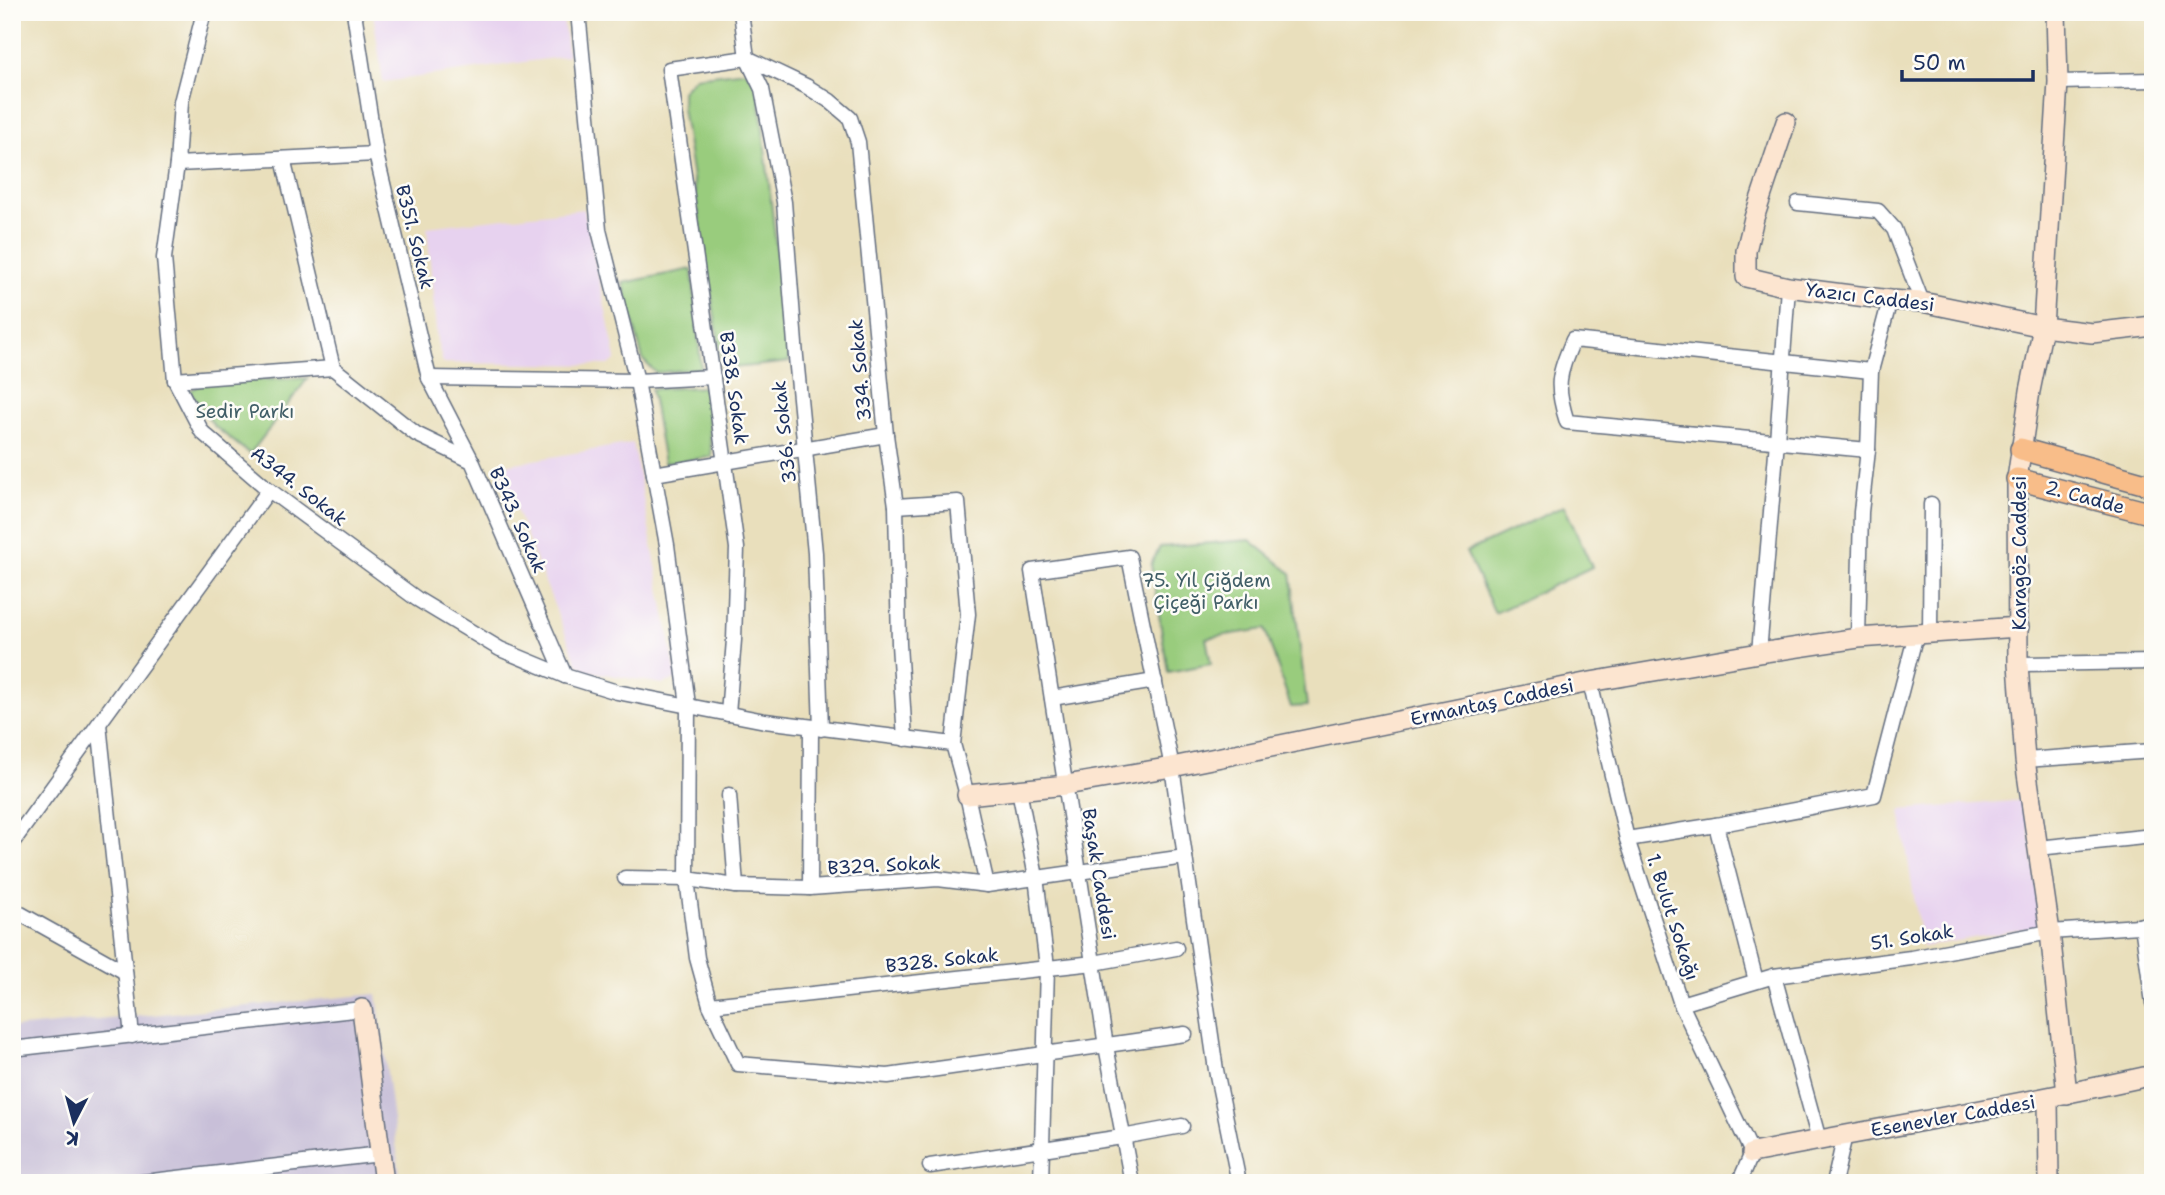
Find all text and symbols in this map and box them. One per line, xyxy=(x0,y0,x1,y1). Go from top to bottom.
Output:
scale bar xyxy=(1902,38,2034,82)
text: 50 m xyxy=(1913,49,1966,77)
street label: B351. Sokak xyxy=(390,182,440,292)
street label: Yazıcı Caddesi xyxy=(1804,277,1936,317)
street label: 334. Sokak xyxy=(843,318,877,422)
street label: B338. Sokak xyxy=(714,330,754,446)
street label: 336. Sokak xyxy=(766,379,802,485)
park label: Sedir Parkı xyxy=(195,399,295,424)
street label: A344. Sokak xyxy=(246,440,353,532)
street label: B343. Sokak xyxy=(483,463,553,577)
street label: 2. Cadde xyxy=(2042,474,2128,520)
street label: Karagöz Caddesi xyxy=(2007,476,2032,630)
park label: 75. Yıl Çiğdem Çiçeği Parkı xyxy=(1141,568,1271,615)
street label: Ermantaş Caddesi xyxy=(1408,672,1576,732)
street label: Başak Caddesi xyxy=(1076,806,1122,942)
street label: B329. Sokak xyxy=(827,850,941,880)
street label: 1. Bulut Sokağı xyxy=(1641,850,1705,984)
street label: 51. Sokak xyxy=(1869,918,1955,956)
street label: B328. Sokak xyxy=(884,942,1000,978)
north arrow xyxy=(38,1086,108,1156)
street label: Esenevler Caddesi xyxy=(1869,1089,2037,1143)
text: K xyxy=(64,1125,80,1152)

